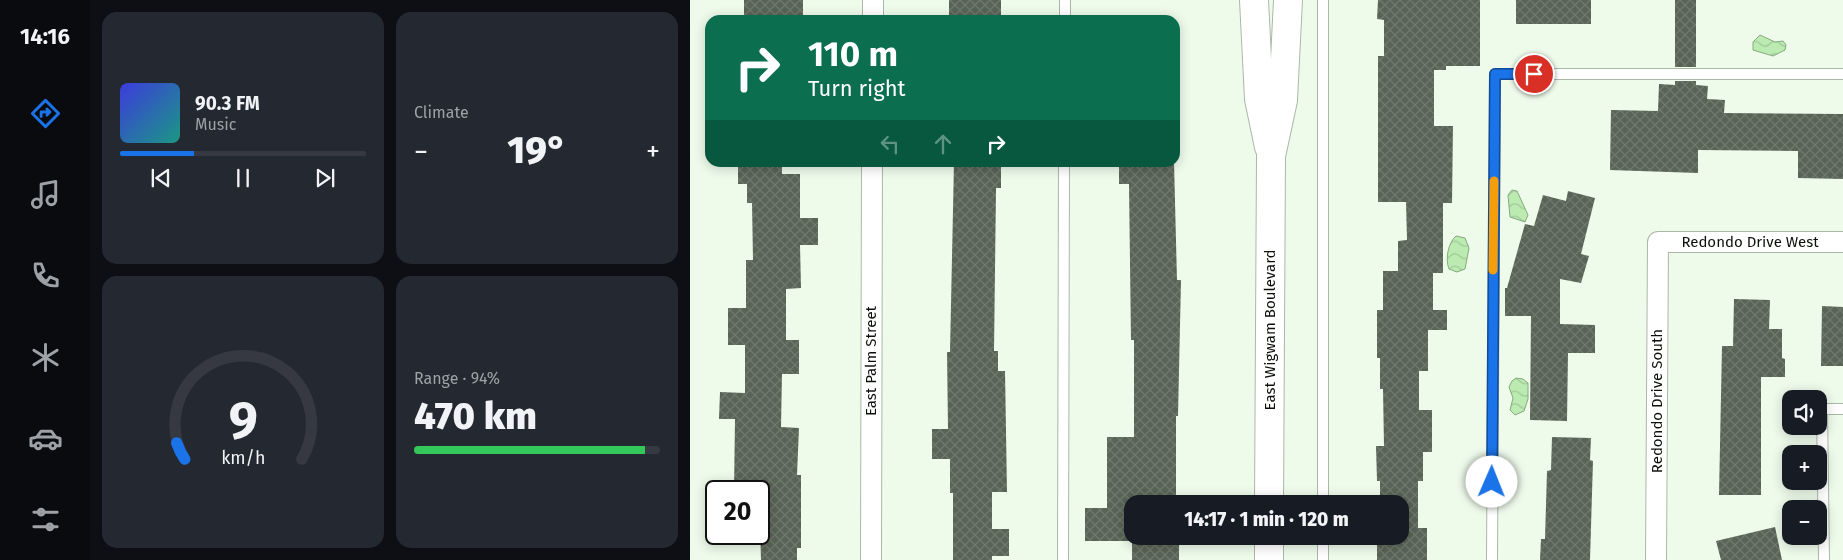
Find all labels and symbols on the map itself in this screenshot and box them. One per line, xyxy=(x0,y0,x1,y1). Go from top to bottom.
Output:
pin xyxy=(1513,53,1555,95)
street label: Redondo Drive West xyxy=(1681,233,1819,251)
street label: East Wigwam Boulevard xyxy=(1261,250,1279,410)
street label: East Palm Street xyxy=(862,305,880,416)
street label: Redondo Drive South xyxy=(1648,329,1666,473)
position arrow xyxy=(1465,455,1517,507)
speed limit sign: 20 xyxy=(705,480,770,545)

